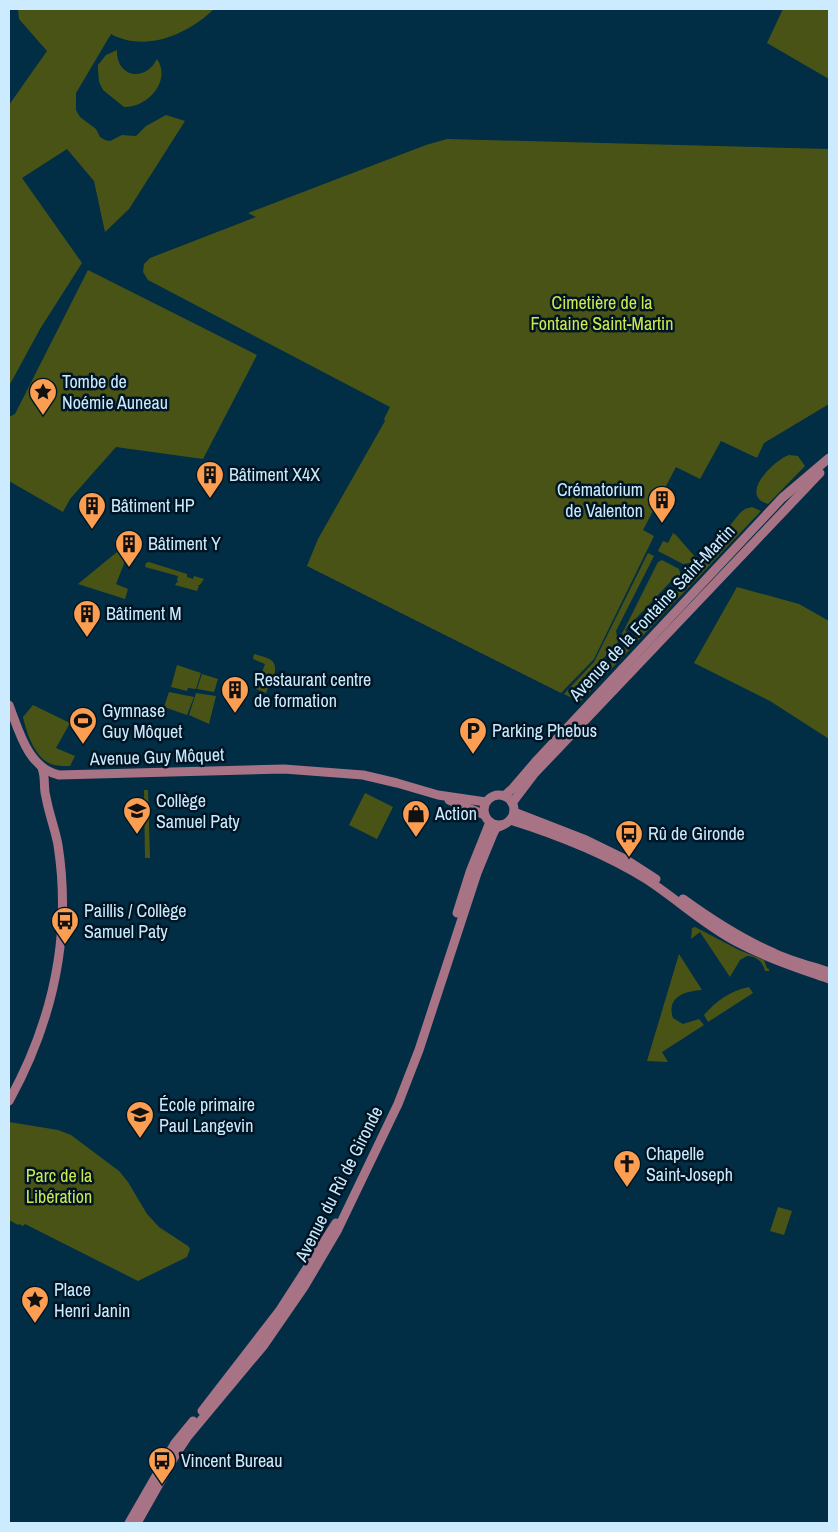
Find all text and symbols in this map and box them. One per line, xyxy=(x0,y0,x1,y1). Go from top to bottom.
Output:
park label: Cimetière de la Fontaine Saint-Martin xyxy=(531,290,673,336)
place label: Tombe de Noémie Auneau xyxy=(62,369,168,415)
place icon: Tombe de Noémie Auneau xyxy=(28,377,58,416)
building icon: Bâtiment X4X xyxy=(195,460,225,499)
place label: Bâtiment X4X xyxy=(229,462,320,487)
place label: Crématorium de Valenton xyxy=(557,477,643,523)
building icon: Crématorium de Valenton xyxy=(647,485,677,524)
building icon: Bâtiment HP xyxy=(77,491,107,530)
place label: Bâtiment HP xyxy=(111,493,195,518)
street label: Avenue de la Fontaine Saint-Martin xyxy=(562,519,740,707)
building icon: Bâtiment Y xyxy=(114,529,144,568)
place label: Bâtiment Y xyxy=(148,531,221,556)
building icon: Bâtiment M xyxy=(72,599,102,638)
place label: Bâtiment M xyxy=(106,601,181,626)
place label: Restaurant centre de formation xyxy=(254,667,371,713)
building icon: Restaurant centre de formation xyxy=(220,675,250,714)
place label: Gymnase Guy Môquet xyxy=(102,698,182,744)
sports icon: Gymnase Guy Môquet xyxy=(68,706,98,745)
parking icon: Parking Phebus xyxy=(458,716,488,755)
place label: Parking Phebus xyxy=(492,718,597,743)
street label: Avenue Guy Môquet xyxy=(88,742,225,771)
place label: Collège Samuel Paty xyxy=(156,788,240,834)
school or university icon: Collège Samuel Paty xyxy=(122,796,152,835)
shop icon: Action xyxy=(401,799,431,838)
place label: Action xyxy=(434,801,477,826)
bus stop icon: Rû de Gironde xyxy=(614,819,644,858)
place label: Rû de Gironde xyxy=(648,821,745,846)
place label: Paillis / Collège Samuel Paty xyxy=(84,898,187,944)
bus stop icon: Paillis / Collège Samuel Paty xyxy=(50,906,80,945)
place label: École primaire Paul Langevin xyxy=(159,1092,255,1138)
school or university icon: École primaire Paul Langevin xyxy=(125,1100,155,1139)
street label: Avenue du Rû de Gironde xyxy=(288,1102,389,1267)
place label: Chapelle Saint-Joseph xyxy=(646,1141,733,1187)
church icon: Chapelle Saint-Joseph xyxy=(612,1149,642,1188)
park label: Parc de la Libération xyxy=(26,1163,92,1209)
place label: Place Henri Janin xyxy=(54,1277,130,1323)
place icon: Place Henri Janin xyxy=(20,1285,50,1324)
bus stop icon: Vincent Bureau xyxy=(147,1446,177,1485)
place label: Vincent Bureau xyxy=(181,1448,283,1473)

